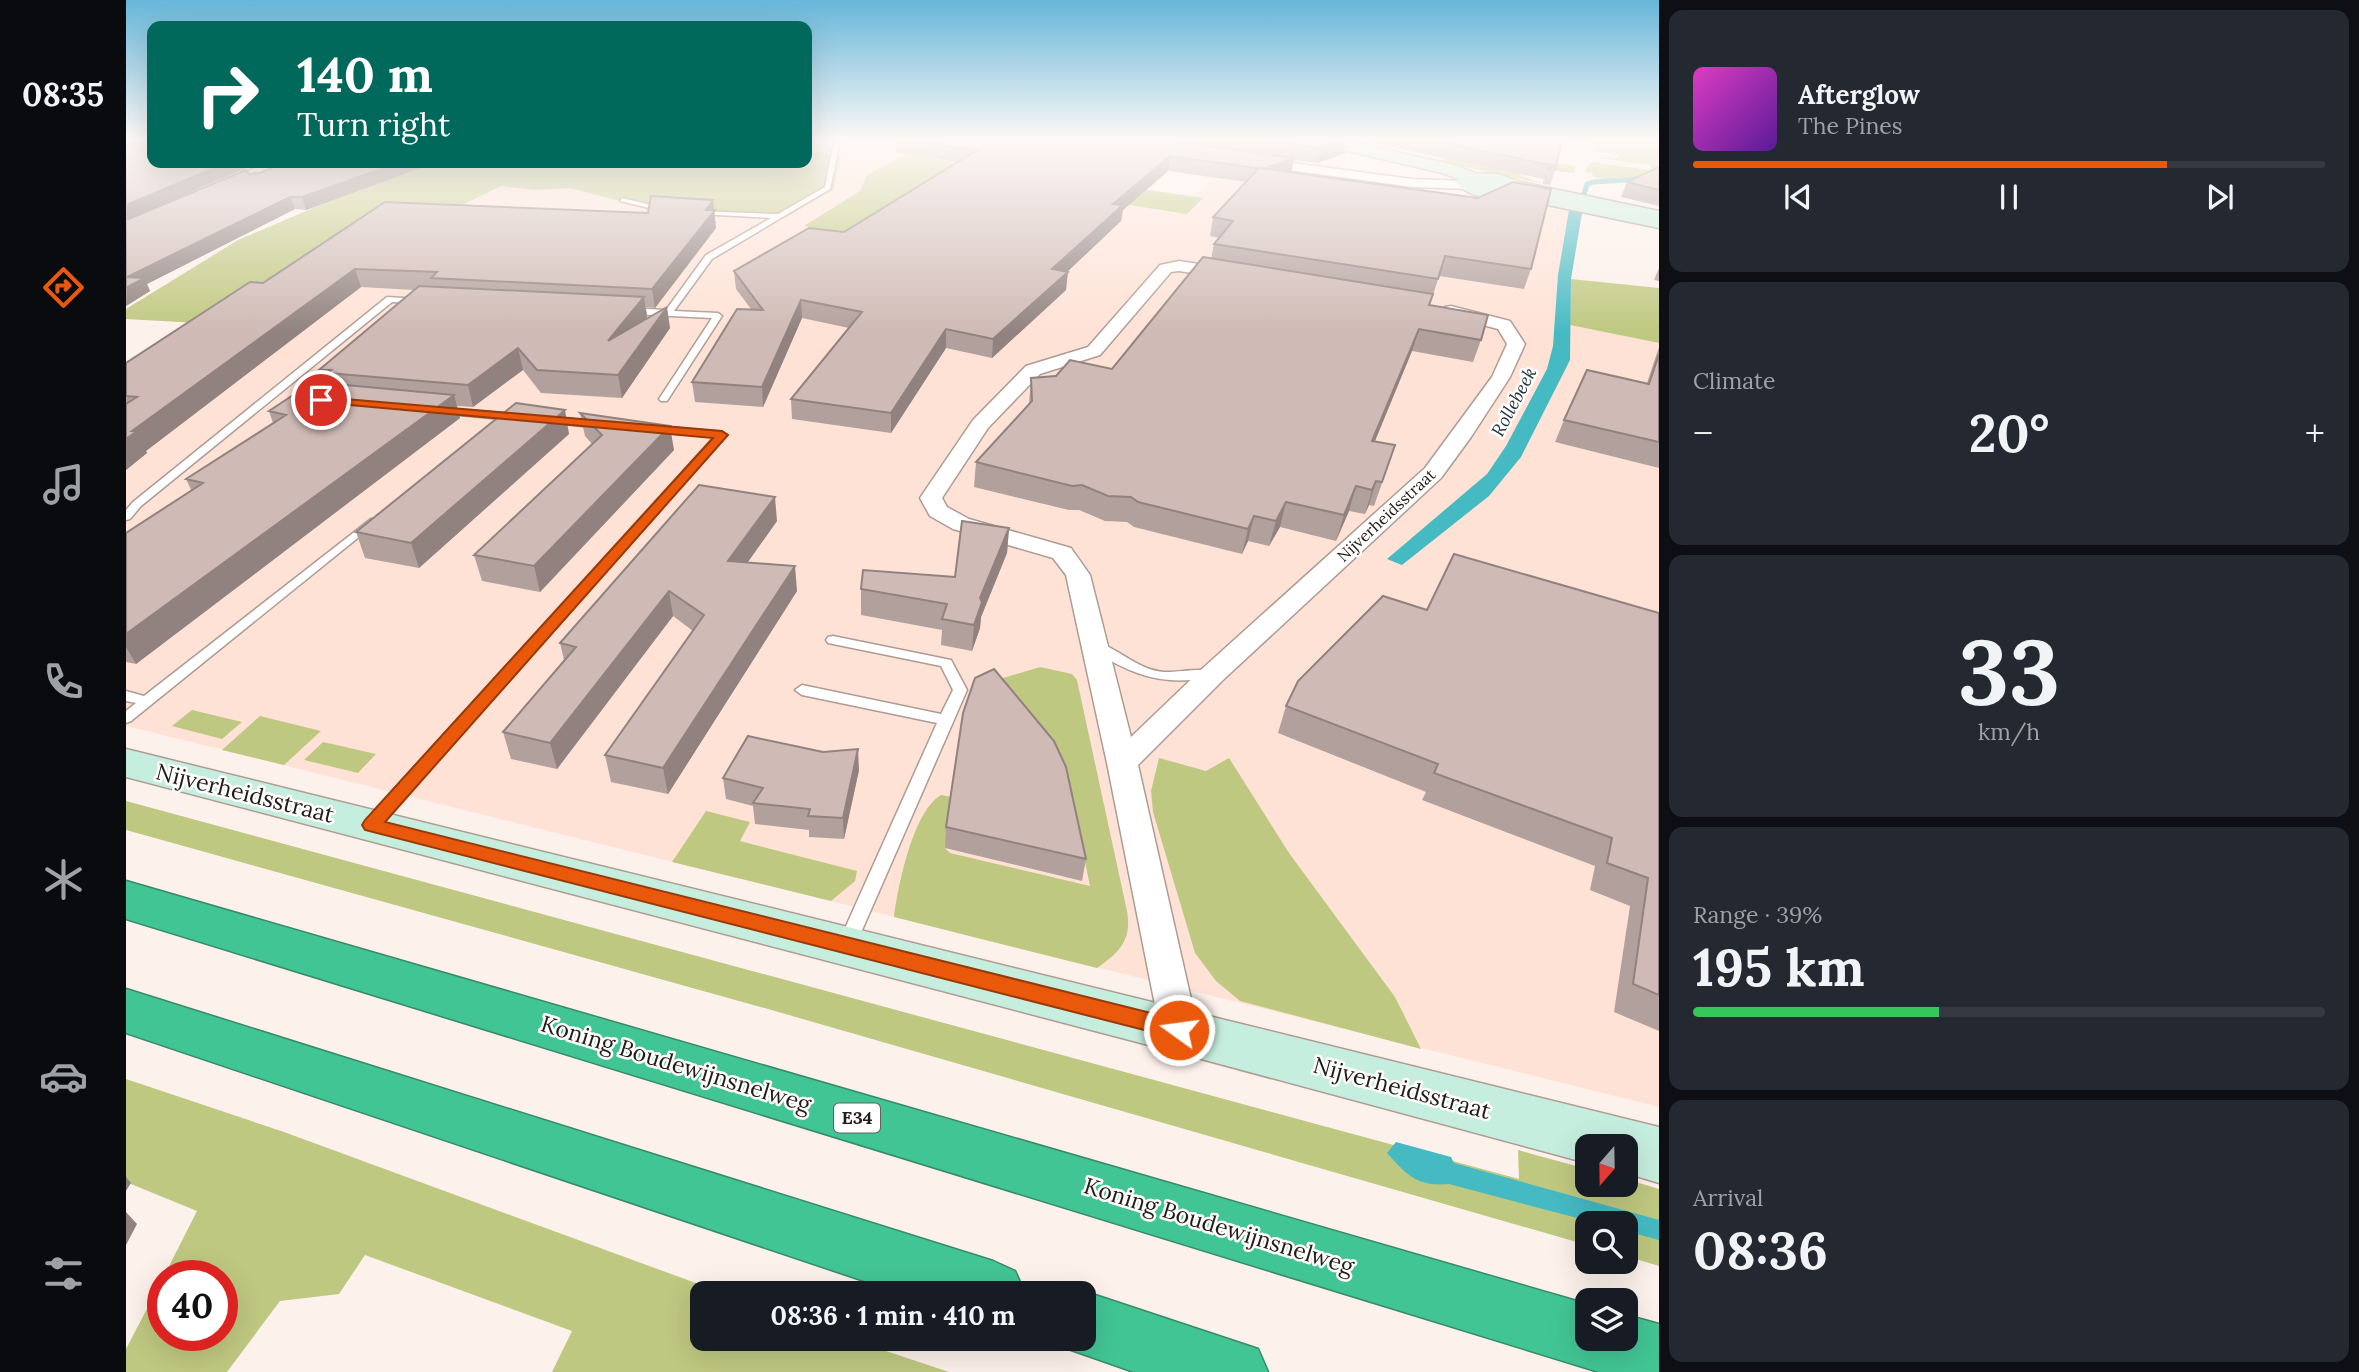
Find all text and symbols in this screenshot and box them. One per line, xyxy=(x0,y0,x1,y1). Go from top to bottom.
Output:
text: 140 m xyxy=(297,43,433,105)
icon: right xyxy=(182,49,273,140)
text: 08:35 xyxy=(22,74,104,115)
text: Afterglow xyxy=(1798,78,1920,111)
text: Turn right xyxy=(297,104,450,145)
text: The Pines xyxy=(1798,111,1903,140)
icon: previous xyxy=(1779,178,1817,216)
icon: pause xyxy=(1990,178,2028,216)
icon: next xyxy=(2201,178,2239,216)
icon: directions xyxy=(39,263,88,312)
water label: Rollebeek xyxy=(1486,363,1541,440)
text: Climate xyxy=(1693,366,1775,395)
pin xyxy=(291,370,351,430)
icon: arrive xyxy=(302,381,340,419)
text: 20° xyxy=(1969,400,2049,466)
text: − xyxy=(1693,409,1713,457)
text: + xyxy=(2305,409,2325,457)
icon: music xyxy=(39,460,88,509)
street label: Nijverheidsstraat xyxy=(1333,464,1440,566)
text: 33 xyxy=(1958,613,2060,730)
icon: phone xyxy=(39,657,88,706)
text: km/h xyxy=(1978,717,2040,746)
street label: Nijverheidsstraat xyxy=(153,756,337,829)
icon: climate xyxy=(39,855,88,904)
text: Range · 39% xyxy=(1693,900,1822,929)
text: 195 km xyxy=(1693,934,1865,1000)
position arrow xyxy=(1142,993,1216,1067)
street label: Koning Boudewijnsnelweg xyxy=(538,1009,816,1119)
street label: Nijverheidsstraat xyxy=(1310,1050,1494,1125)
icon: car xyxy=(39,1052,88,1101)
road number: E34 xyxy=(834,1104,880,1133)
north arrow xyxy=(1575,1134,1638,1197)
map controls xyxy=(1575,1134,1638,1351)
street label: Koning Boudewijnsnelweg xyxy=(1081,1171,1359,1281)
text: Arrival xyxy=(1693,1183,1763,1212)
button: search xyxy=(1575,1211,1638,1274)
text: 08:36 xyxy=(1693,1217,1828,1283)
icon: filters xyxy=(39,1249,88,1298)
speed limit sign: 40 xyxy=(147,1260,238,1351)
button: layers xyxy=(1575,1288,1638,1351)
text: 08:36 · 1 min · 410 m xyxy=(771,1299,1016,1332)

